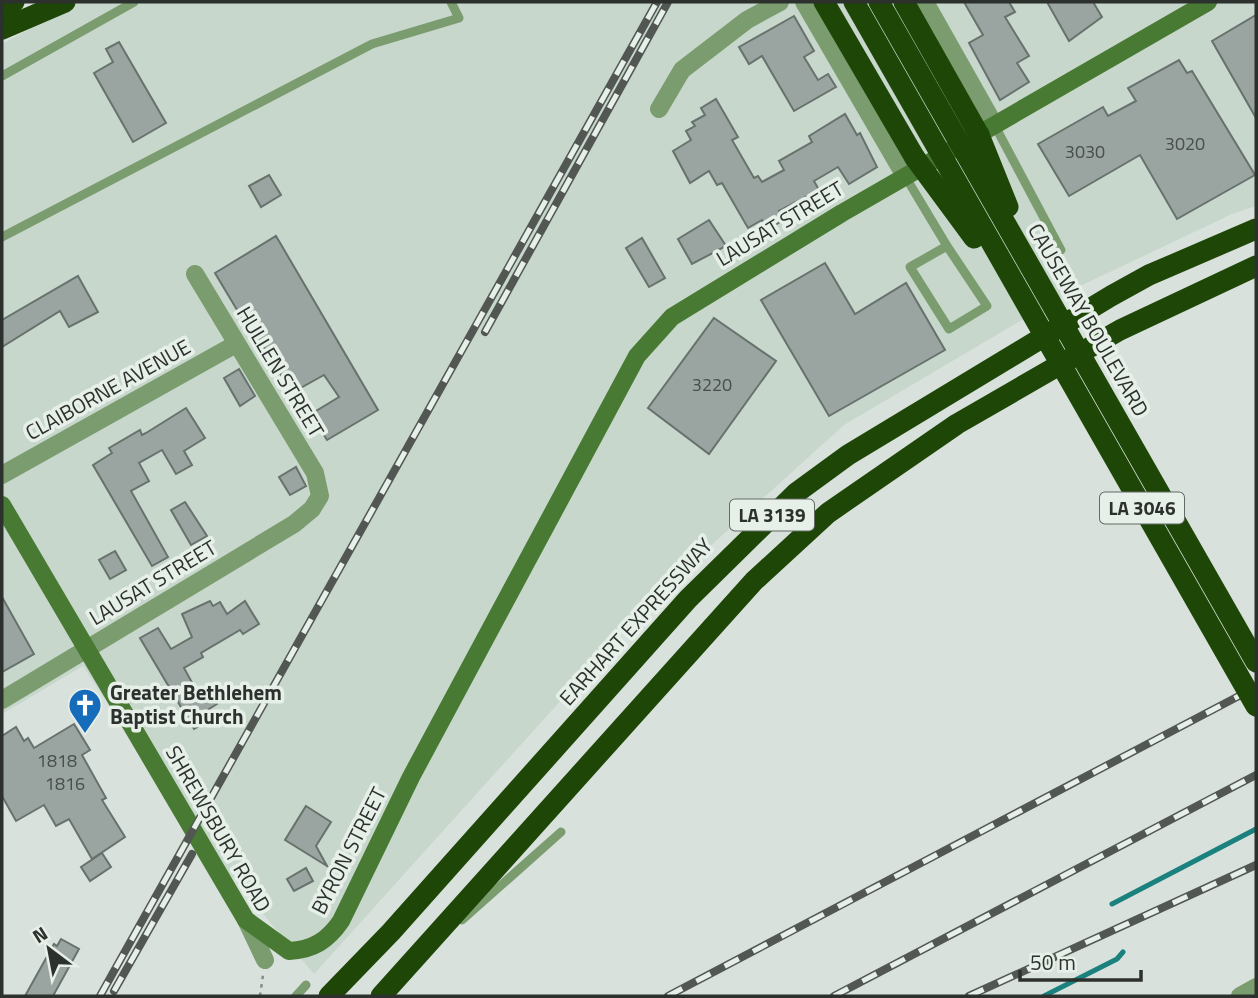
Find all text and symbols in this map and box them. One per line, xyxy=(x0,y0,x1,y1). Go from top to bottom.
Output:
house number: 3020 xyxy=(1165,130,1205,157)
house number: 3030 xyxy=(1065,138,1105,165)
street label: LAUSAT STREET xyxy=(710,172,849,274)
street label: CAUSEWAY BOULEVARD xyxy=(1020,217,1157,422)
street label: HULLEN STREET xyxy=(229,300,333,443)
street label: CLAIBORNE AVENUE xyxy=(19,330,196,448)
house number: 3220 xyxy=(692,371,732,398)
road number: LA 3046 xyxy=(1100,492,1184,524)
road number: LA 3139 xyxy=(730,500,814,530)
street label: EARHART EXPRESSWAY xyxy=(551,530,720,712)
street label: LAUSAT STREET xyxy=(83,531,222,633)
place label: Greater Bethlehem Baptist Church xyxy=(110,676,282,732)
church icon: Greater Bethlehem Baptist Church xyxy=(66,686,104,735)
street label: SHREWSBURY ROAD xyxy=(158,739,280,918)
house number: 1818 xyxy=(37,747,77,774)
house number: 1816 xyxy=(45,770,85,797)
street label: BYRON STREET xyxy=(302,781,394,920)
north arrow xyxy=(14,914,84,984)
text: N xyxy=(26,918,53,950)
scale bar xyxy=(1020,939,1141,983)
text: 50 m xyxy=(1030,946,1076,978)

